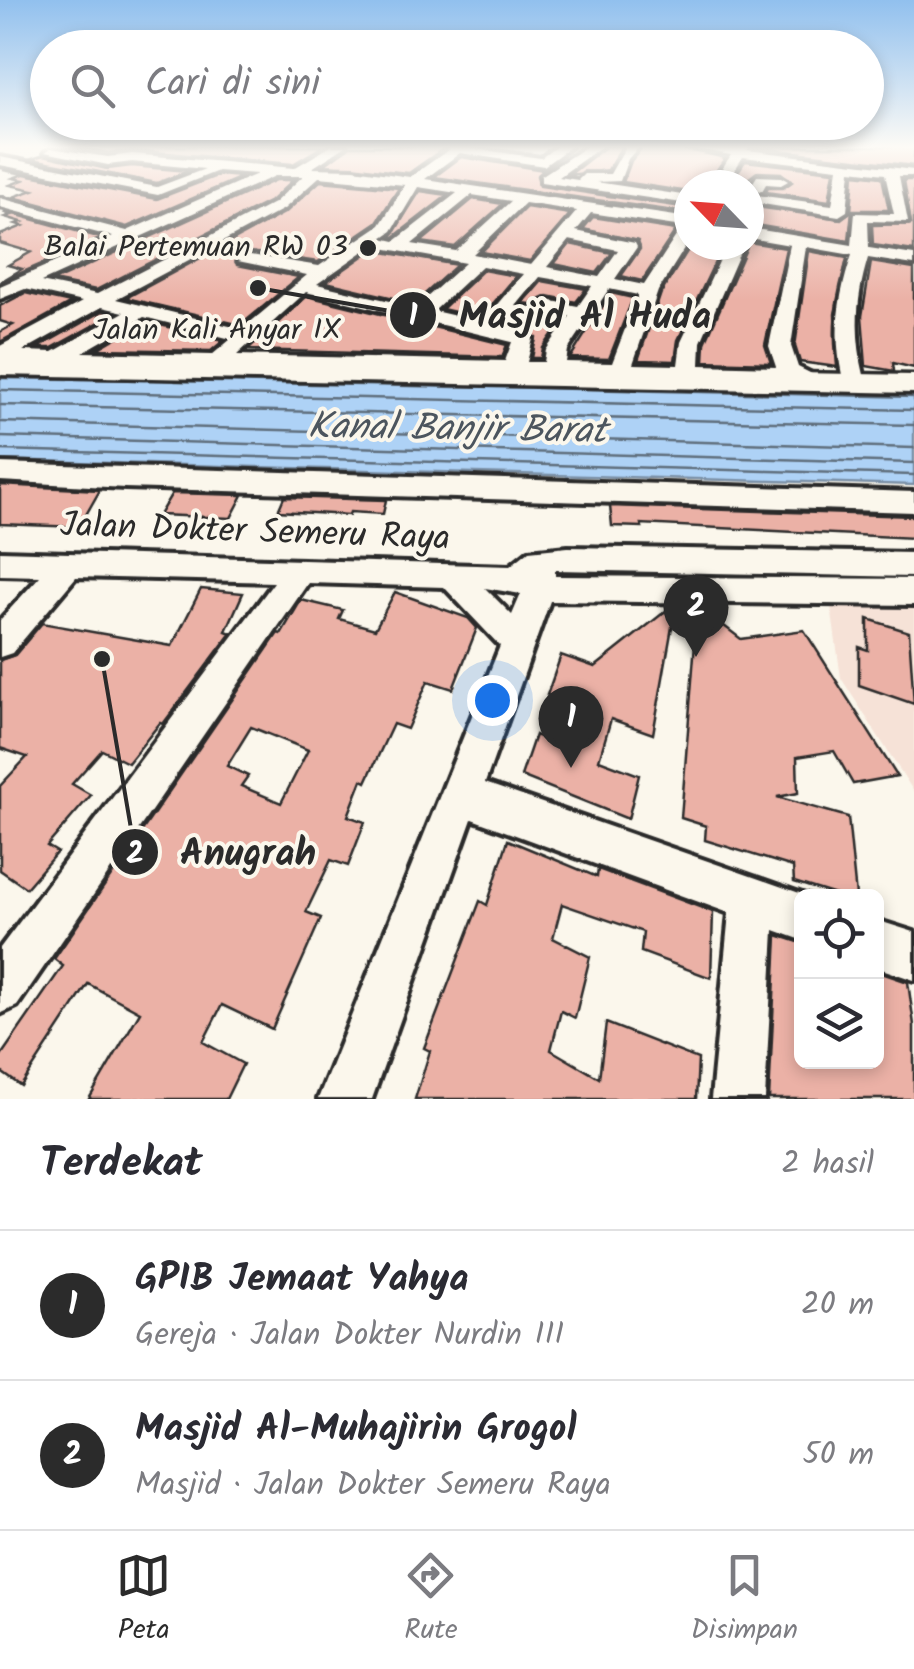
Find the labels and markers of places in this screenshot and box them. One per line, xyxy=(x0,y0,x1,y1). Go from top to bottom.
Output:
place label: Balai Pertemuan RW 03 xyxy=(44,224,348,272)
marker: Balai Pertemuan RW 03 xyxy=(357,237,379,259)
callout: Masjid Al Huda xyxy=(388,281,731,349)
pin: 2 xyxy=(664,574,728,657)
pin: 1 xyxy=(538,686,604,768)
callout: Anugrah xyxy=(110,818,337,886)

